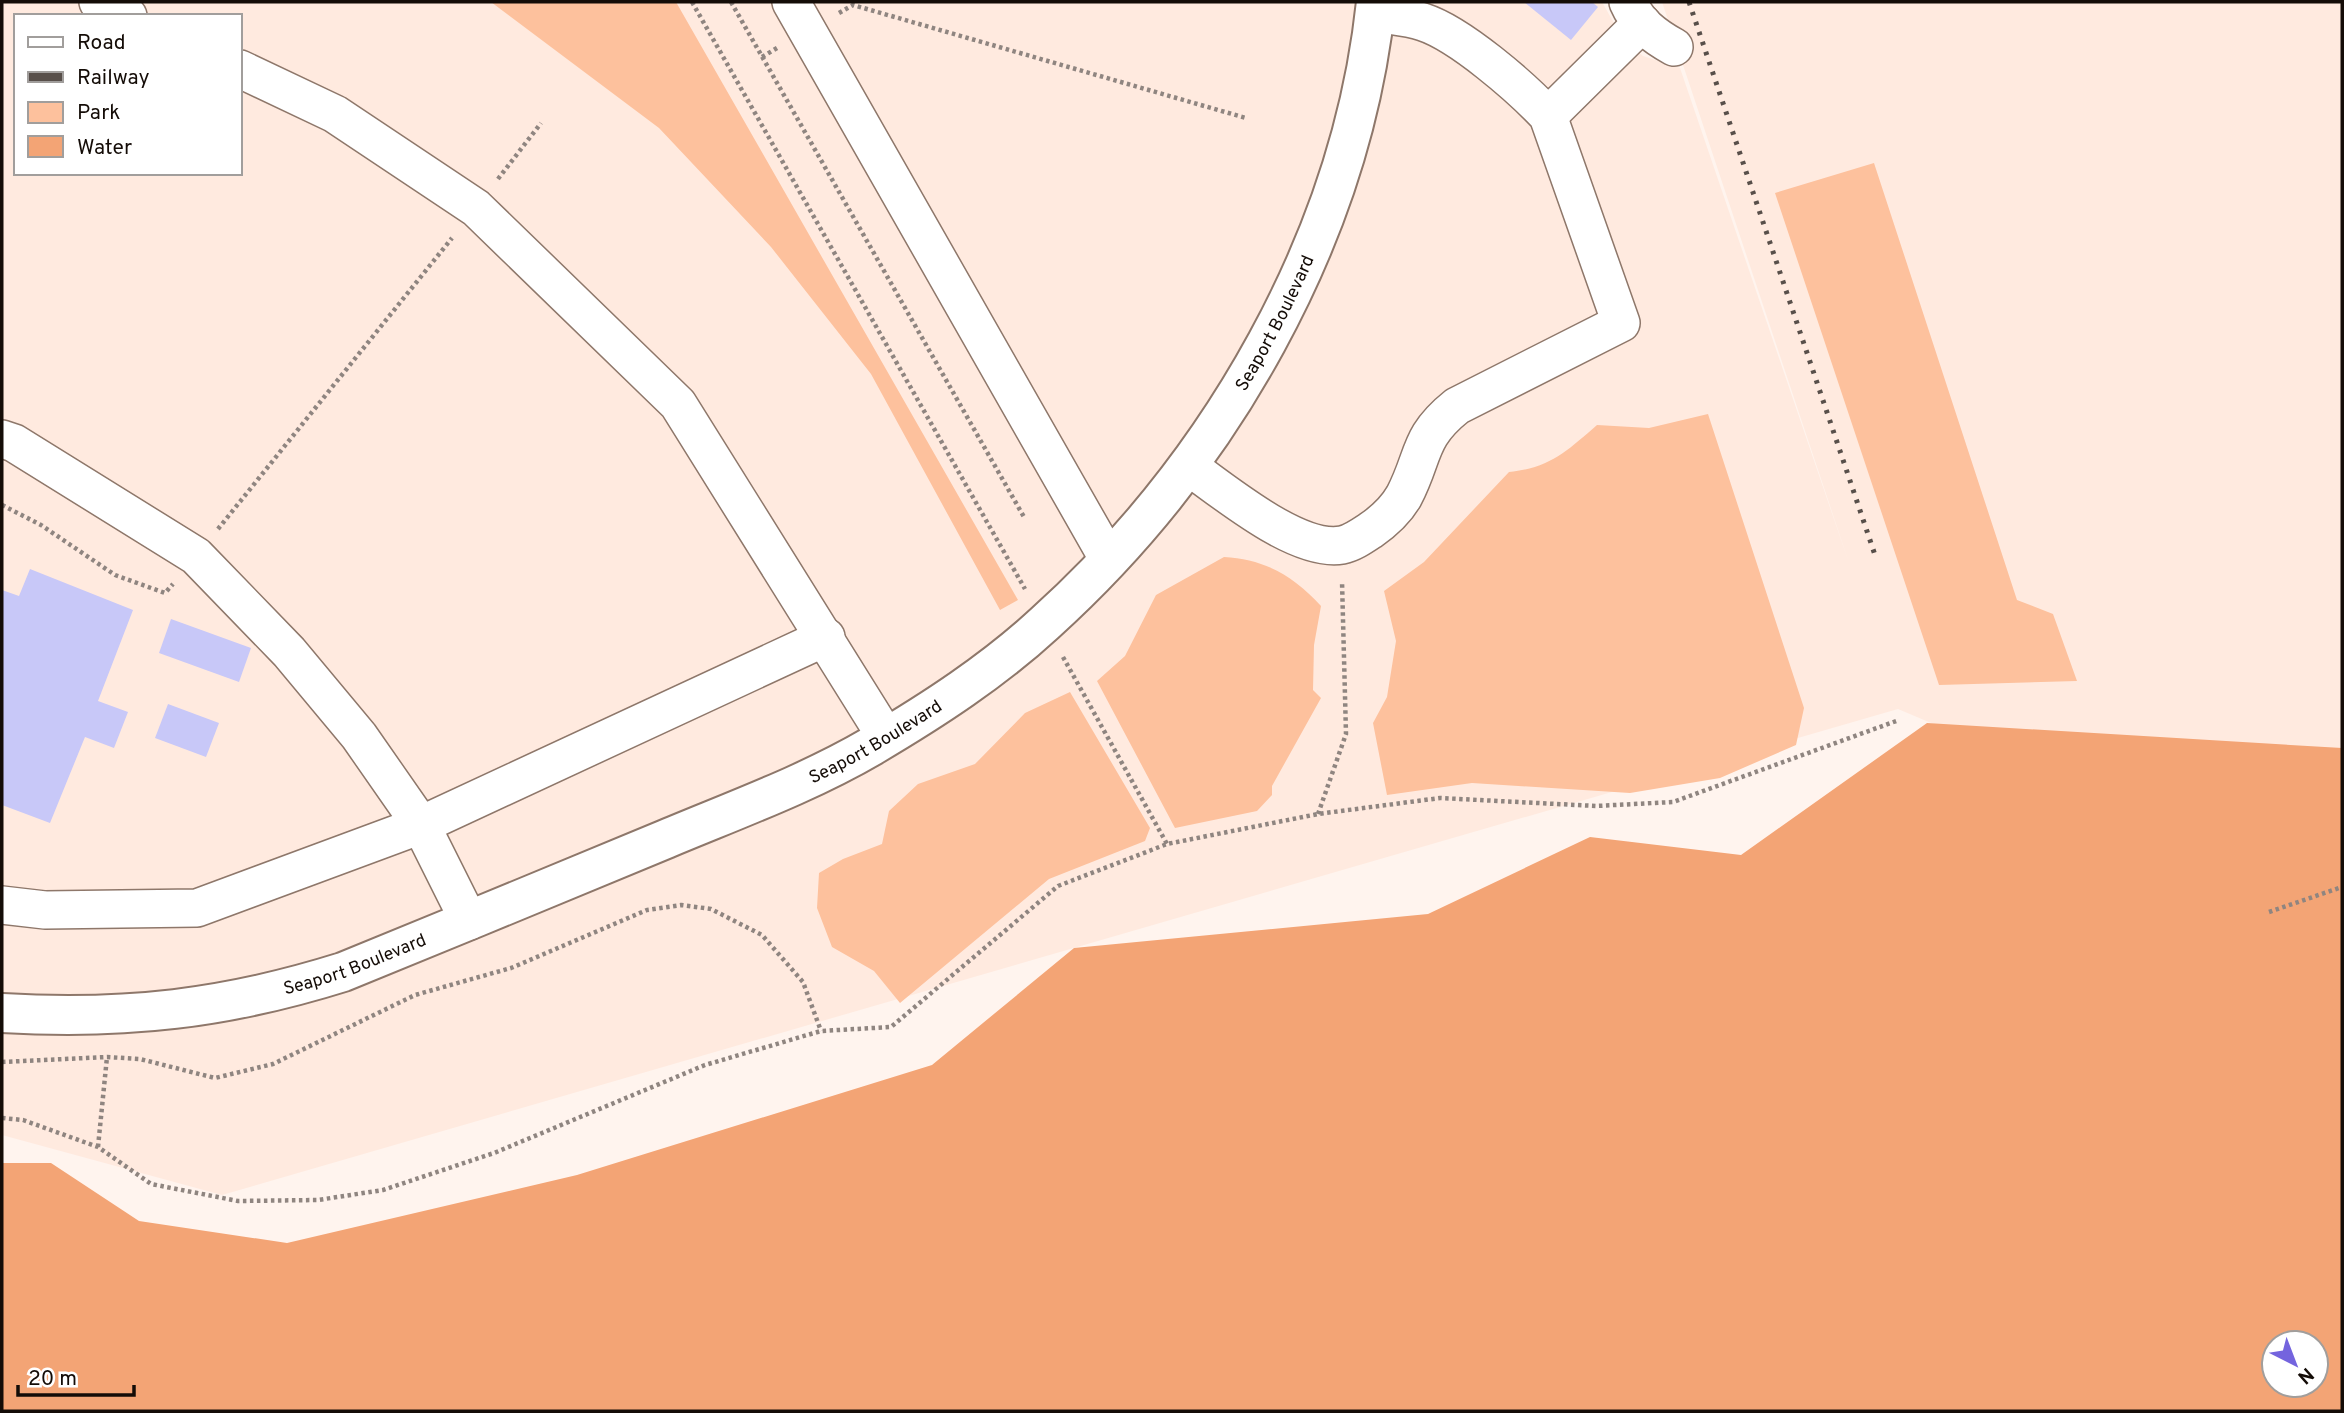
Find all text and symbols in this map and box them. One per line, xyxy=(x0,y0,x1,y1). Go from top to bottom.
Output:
legend xyxy=(14,14,242,175)
text: Road xyxy=(77,30,126,57)
text: Railway xyxy=(77,65,150,92)
text: Park xyxy=(77,100,120,127)
text: Water xyxy=(77,135,132,162)
street label: Seaport Boulevard xyxy=(1231,252,1321,396)
street label: Seaport Boulevard xyxy=(806,695,947,790)
street label: Seaport Boulevard xyxy=(281,929,430,1001)
north arrow xyxy=(2260,1329,2330,1399)
scale bar xyxy=(18,1354,133,1398)
text: N xyxy=(2292,1362,2318,1389)
text: 20 m xyxy=(28,1366,77,1393)

